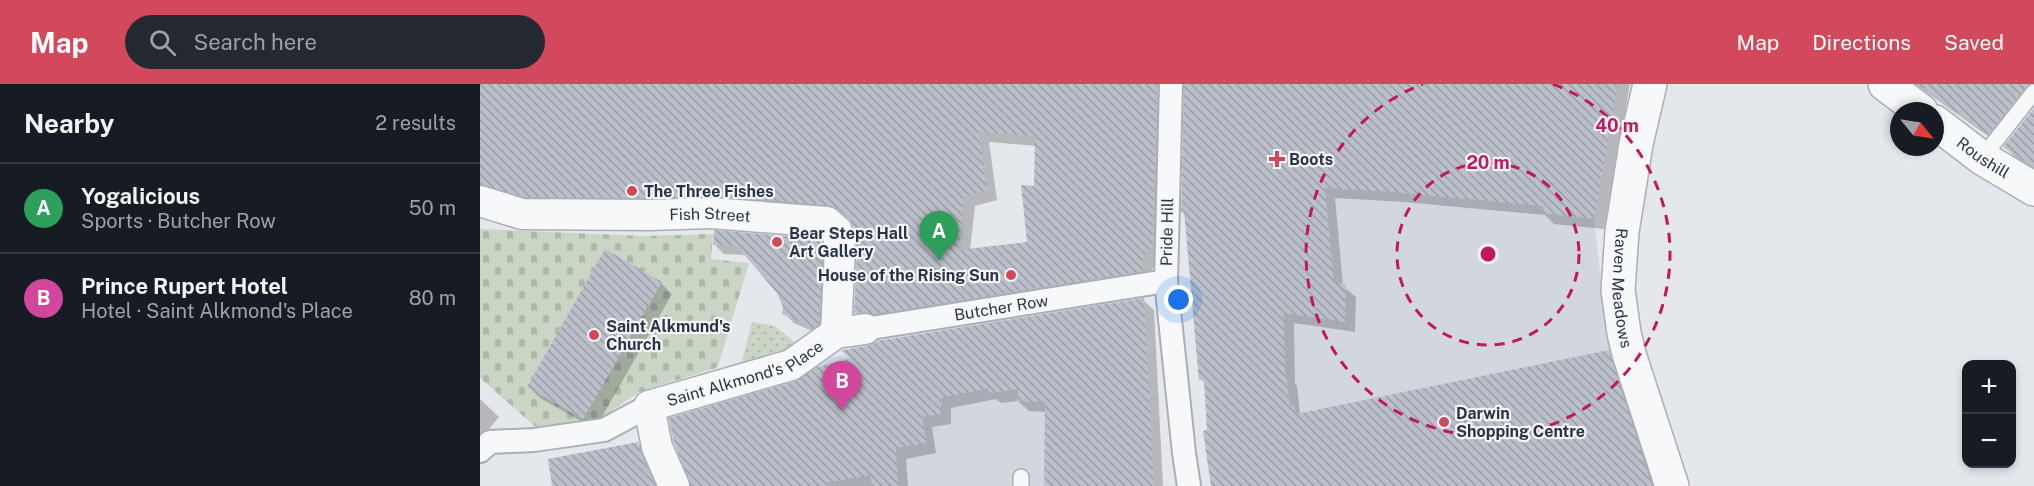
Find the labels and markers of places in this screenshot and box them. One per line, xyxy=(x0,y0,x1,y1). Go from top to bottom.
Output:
place label: Boots xyxy=(1289,150,1333,169)
marker: Boots xyxy=(1270,152,1284,166)
place label: The Three Fishes xyxy=(644,182,774,201)
marker: The Three Fishes xyxy=(625,184,639,198)
pin: A xyxy=(920,212,958,261)
place label: Bear Steps Hall Art Gallery xyxy=(789,224,908,261)
marker: Bear Steps Hall Art Gallery xyxy=(770,235,784,249)
centre of rings xyxy=(1478,244,1498,264)
place label: House of the Rising Sun xyxy=(818,266,999,285)
marker: House of the Rising Sun xyxy=(1004,268,1018,282)
place label: Saint Alkmund's Church xyxy=(606,317,731,354)
marker: Saint Alkmund's Church xyxy=(587,328,601,342)
pin: B xyxy=(822,362,862,411)
place label: Darwin Shopping Centre xyxy=(1456,404,1585,441)
marker: Darwin Shopping Centre xyxy=(1437,415,1451,429)

